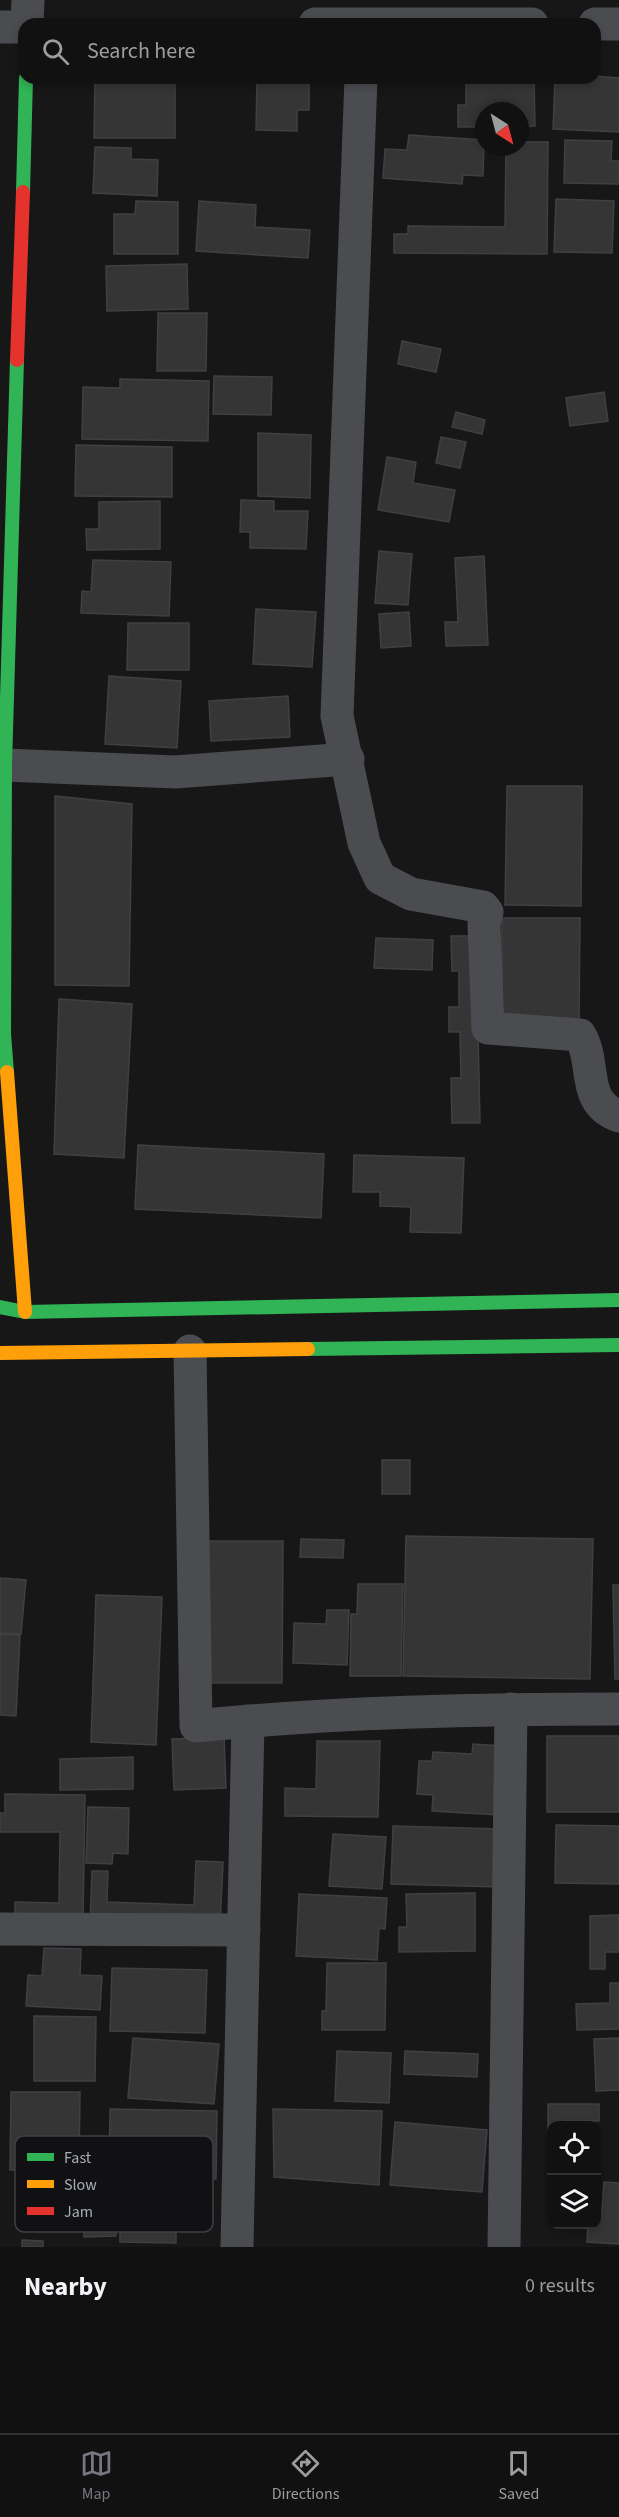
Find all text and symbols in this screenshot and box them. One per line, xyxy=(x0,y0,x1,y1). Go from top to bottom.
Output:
search box xyxy=(18,18,601,84)
icon: search xyxy=(39,35,72,68)
text: Search here xyxy=(87,35,195,67)
north arrow xyxy=(475,102,529,156)
map controls xyxy=(547,2121,601,2229)
button: locate xyxy=(547,2121,601,2175)
legend xyxy=(15,2136,213,2232)
text: Fast xyxy=(64,2147,92,2169)
text: Slow xyxy=(64,2174,97,2196)
button: layers xyxy=(547,2175,601,2229)
text: Jam xyxy=(64,2201,93,2223)
text: Nearby xyxy=(24,2268,107,2305)
text: 0 results xyxy=(525,2272,595,2300)
tab: Map xyxy=(80,2447,113,2505)
tab: Directions xyxy=(272,2447,339,2505)
tab: Saved xyxy=(499,2447,539,2505)

